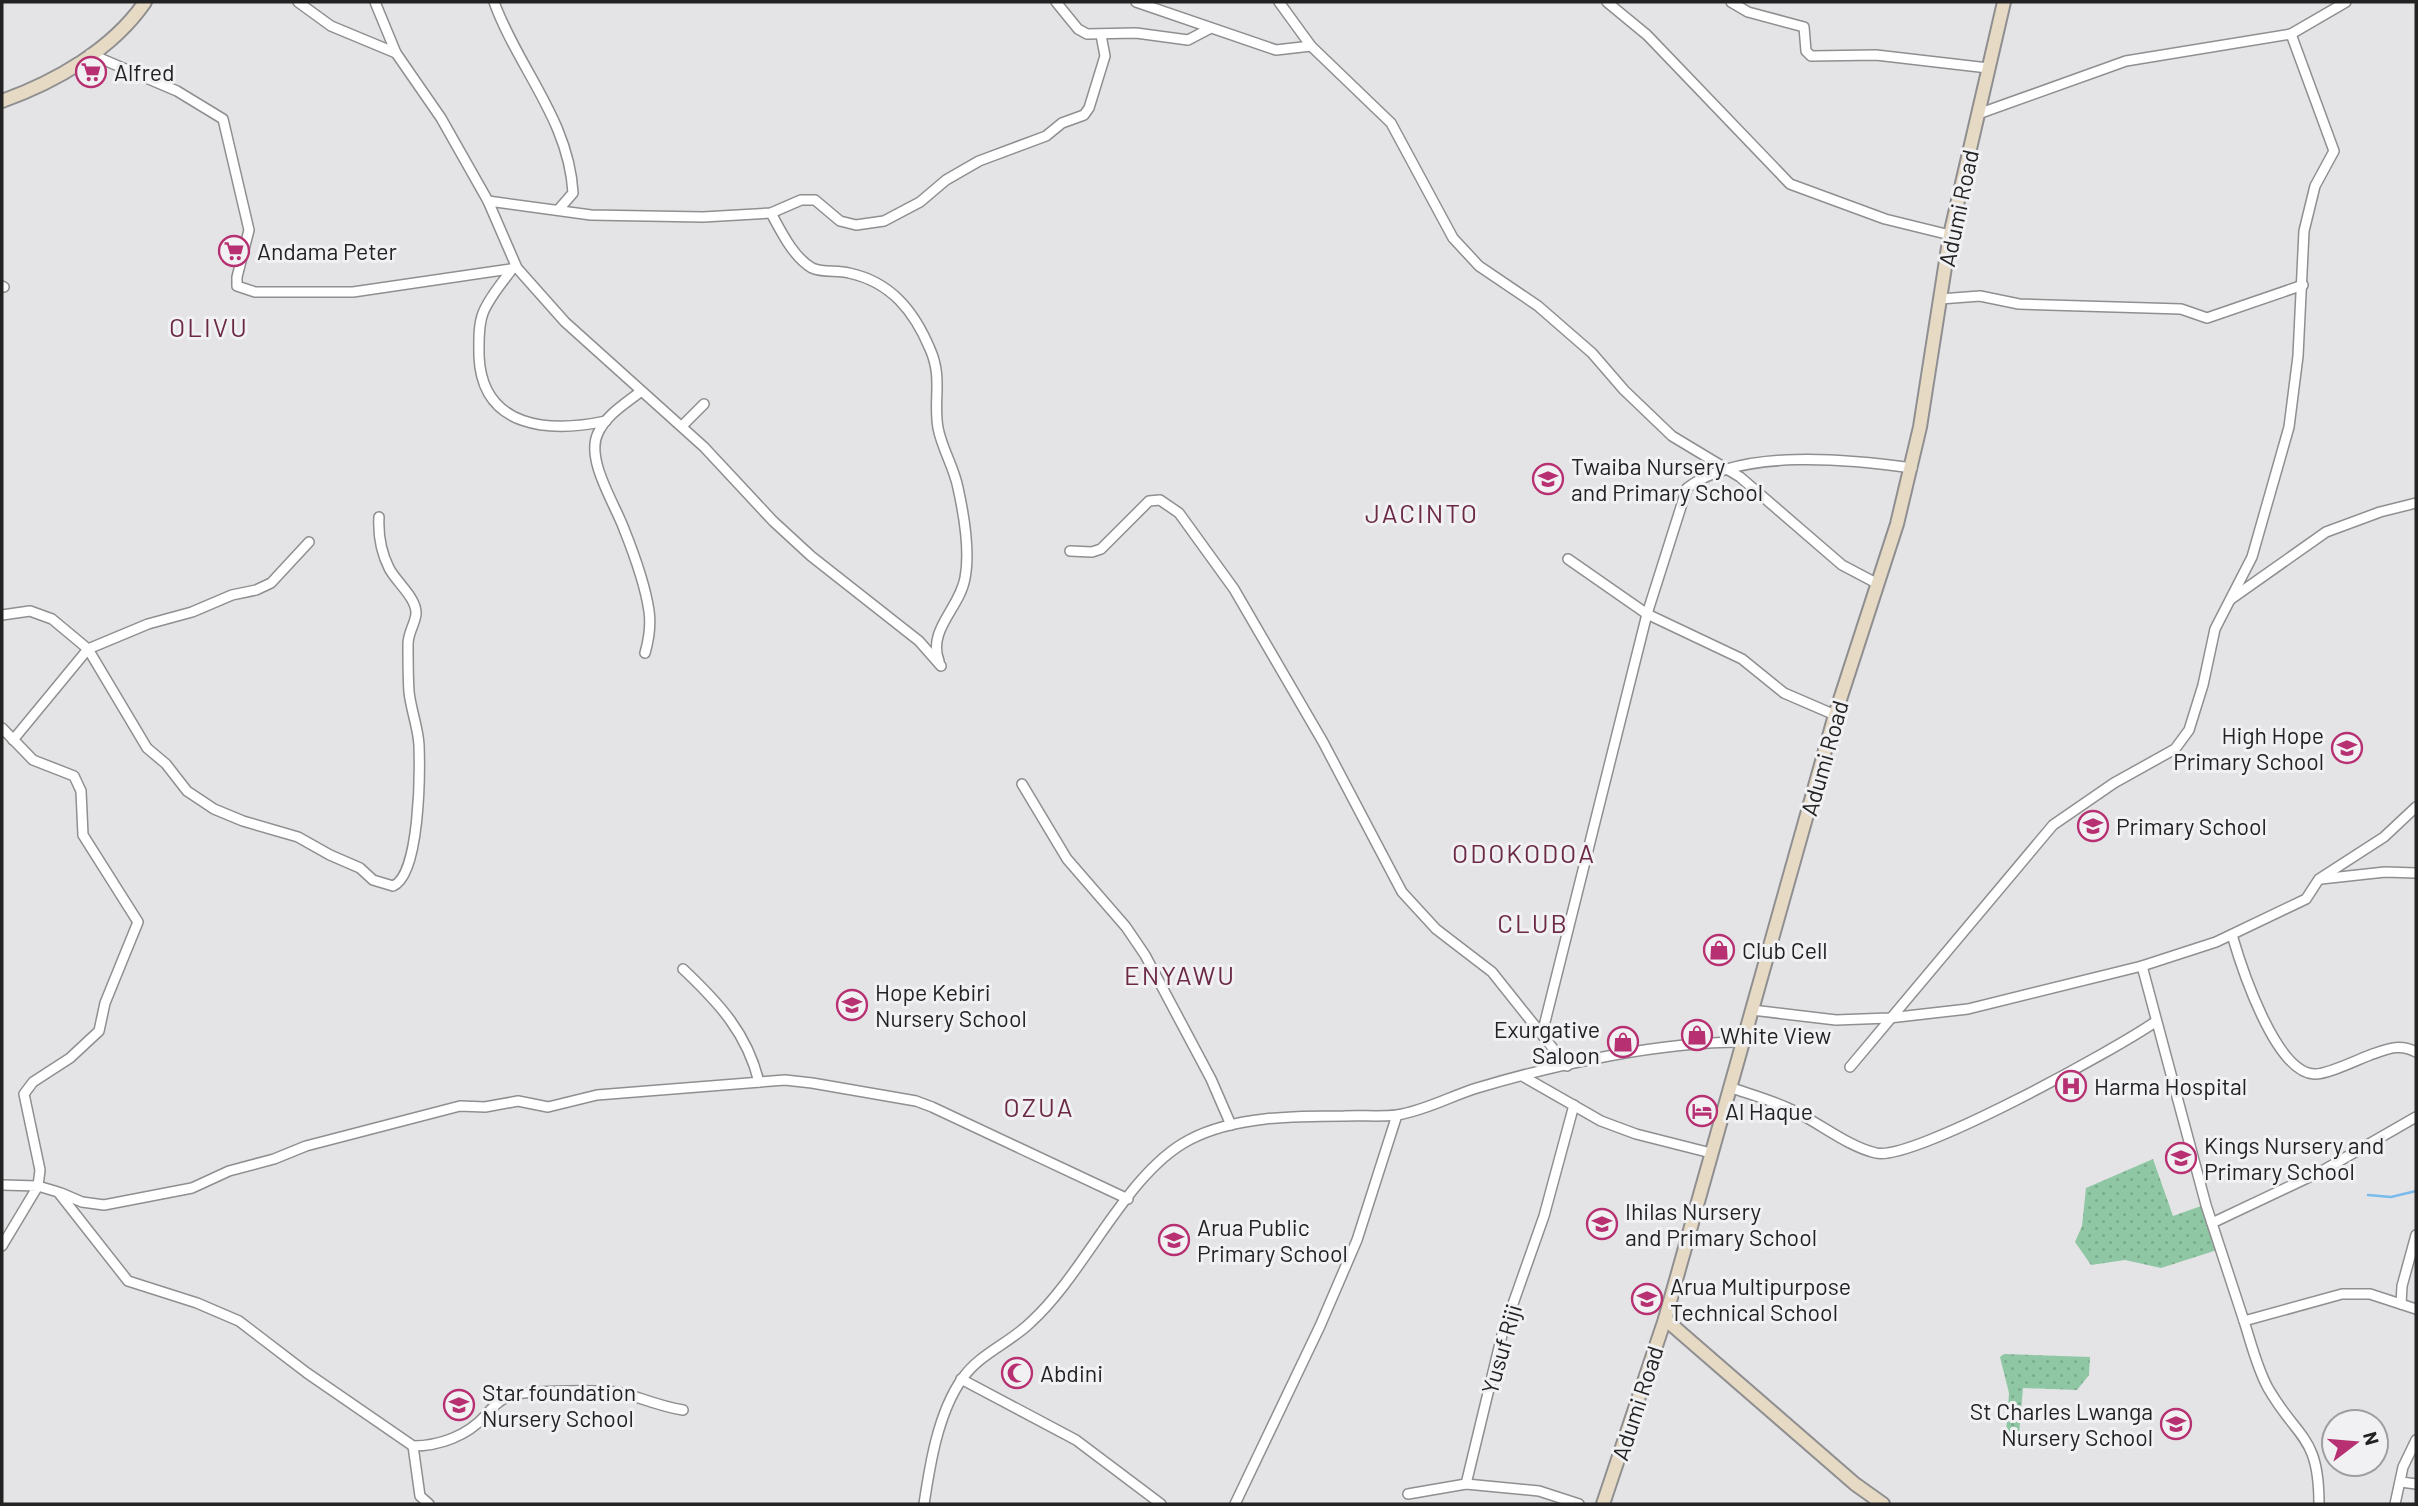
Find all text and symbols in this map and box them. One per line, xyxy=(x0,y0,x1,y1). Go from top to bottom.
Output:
supermarket icon: Alfred xyxy=(74,55,108,89)
place label: Alfred xyxy=(114,58,175,86)
street label: Adumi Road xyxy=(1932,147,1984,269)
supermarket icon: Andama Peter xyxy=(217,234,251,268)
place label: Andama Peter xyxy=(257,237,397,265)
district label: OLIVU xyxy=(169,311,249,342)
place label: Twaiba Nursery and Primary School xyxy=(1571,452,1763,506)
school or university icon: Twaiba Nursery and Primary School xyxy=(1531,462,1565,496)
district label: JACINTO xyxy=(1365,497,1479,528)
street label: Adumi Road xyxy=(1794,697,1854,819)
place label: High Hope Primary School xyxy=(2173,721,2324,775)
school or university icon: High Hope Primary School xyxy=(2330,731,2364,765)
school or university icon: Primary School xyxy=(2076,809,2110,843)
place label: Primary School xyxy=(2116,812,2267,840)
district label: ODOKODOA xyxy=(1452,837,1596,868)
district label: CLUB xyxy=(1497,907,1569,938)
shop icon: Club Cell xyxy=(1702,933,1736,967)
place label: Club Cell xyxy=(1742,936,1828,964)
district label: ENYAWU xyxy=(1124,959,1236,990)
place label: Hope Kebiri Nursery School xyxy=(875,978,1027,1032)
school or university icon: Hope Kebiri Nursery School xyxy=(835,988,869,1022)
place label: Exurgative Saloon xyxy=(1494,1015,1600,1069)
shop icon: White View xyxy=(1680,1018,1714,1052)
place label: White View xyxy=(1720,1021,1831,1049)
shop icon: Exurgative Saloon xyxy=(1606,1025,1640,1059)
hospital icon: Harma Hospital xyxy=(2054,1069,2088,1103)
place label: Harma Hospital xyxy=(2094,1072,2247,1100)
district label: OZUA xyxy=(1004,1091,1074,1122)
hotel icon: Al Haque xyxy=(1685,1094,1719,1128)
place label: Al Haque xyxy=(1725,1097,1813,1125)
place label: Kings Nursery and Primary School xyxy=(2204,1131,2384,1185)
school or university icon: Kings Nursery and Primary School xyxy=(2164,1141,2198,1175)
place label: Ihilas Nursery and Primary School xyxy=(1625,1197,1817,1251)
school or university icon: Ihilas Nursery and Primary School xyxy=(1585,1207,1619,1241)
place label: Arua Public Primary School xyxy=(1197,1213,1348,1267)
school or university icon: Arua Public Primary School xyxy=(1157,1223,1191,1257)
place label: Arua Multipurpose Technical School xyxy=(1670,1272,1851,1326)
school or university icon: Arua Multipurpose Technical School xyxy=(1630,1282,1664,1316)
street label: Yusuf Riji xyxy=(1475,1301,1527,1397)
street label: Adumi Road xyxy=(1605,1342,1669,1464)
mosque icon: Abdini xyxy=(1000,1356,1034,1390)
place label: Abdini xyxy=(1040,1359,1103,1387)
place label: Star foundation Nursery School xyxy=(482,1378,636,1432)
school or university icon: Star foundation Nursery School xyxy=(442,1388,476,1422)
place label: St Charles Lwanga Nursery School xyxy=(1970,1397,2153,1451)
school or university icon: St Charles Lwanga Nursery School xyxy=(2159,1407,2193,1441)
north arrow xyxy=(2320,1408,2390,1478)
text: N xyxy=(2359,1429,2385,1447)

